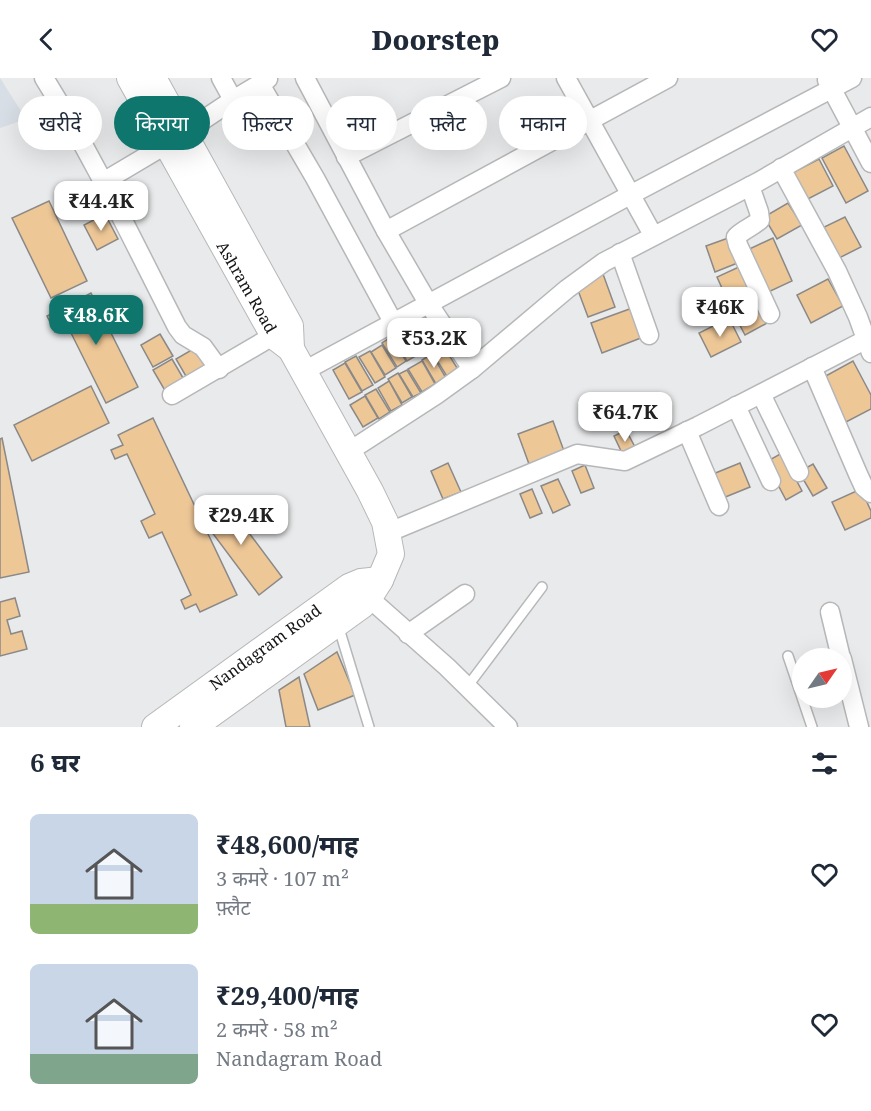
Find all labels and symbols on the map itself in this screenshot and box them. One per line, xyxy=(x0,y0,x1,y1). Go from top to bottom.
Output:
pin: ₹44.4K xyxy=(52,181,150,232)
street label: Ashram Road xyxy=(212,237,282,337)
pin: ₹46K xyxy=(684,287,756,338)
pin: ₹48.6K xyxy=(47,295,145,346)
pin: ₹53.2K xyxy=(385,318,483,369)
pin: ₹64.7K xyxy=(576,392,674,443)
pin: ₹29.4K xyxy=(192,495,290,546)
street label: Nandagram Road xyxy=(205,599,325,695)
north arrow xyxy=(792,648,852,708)

